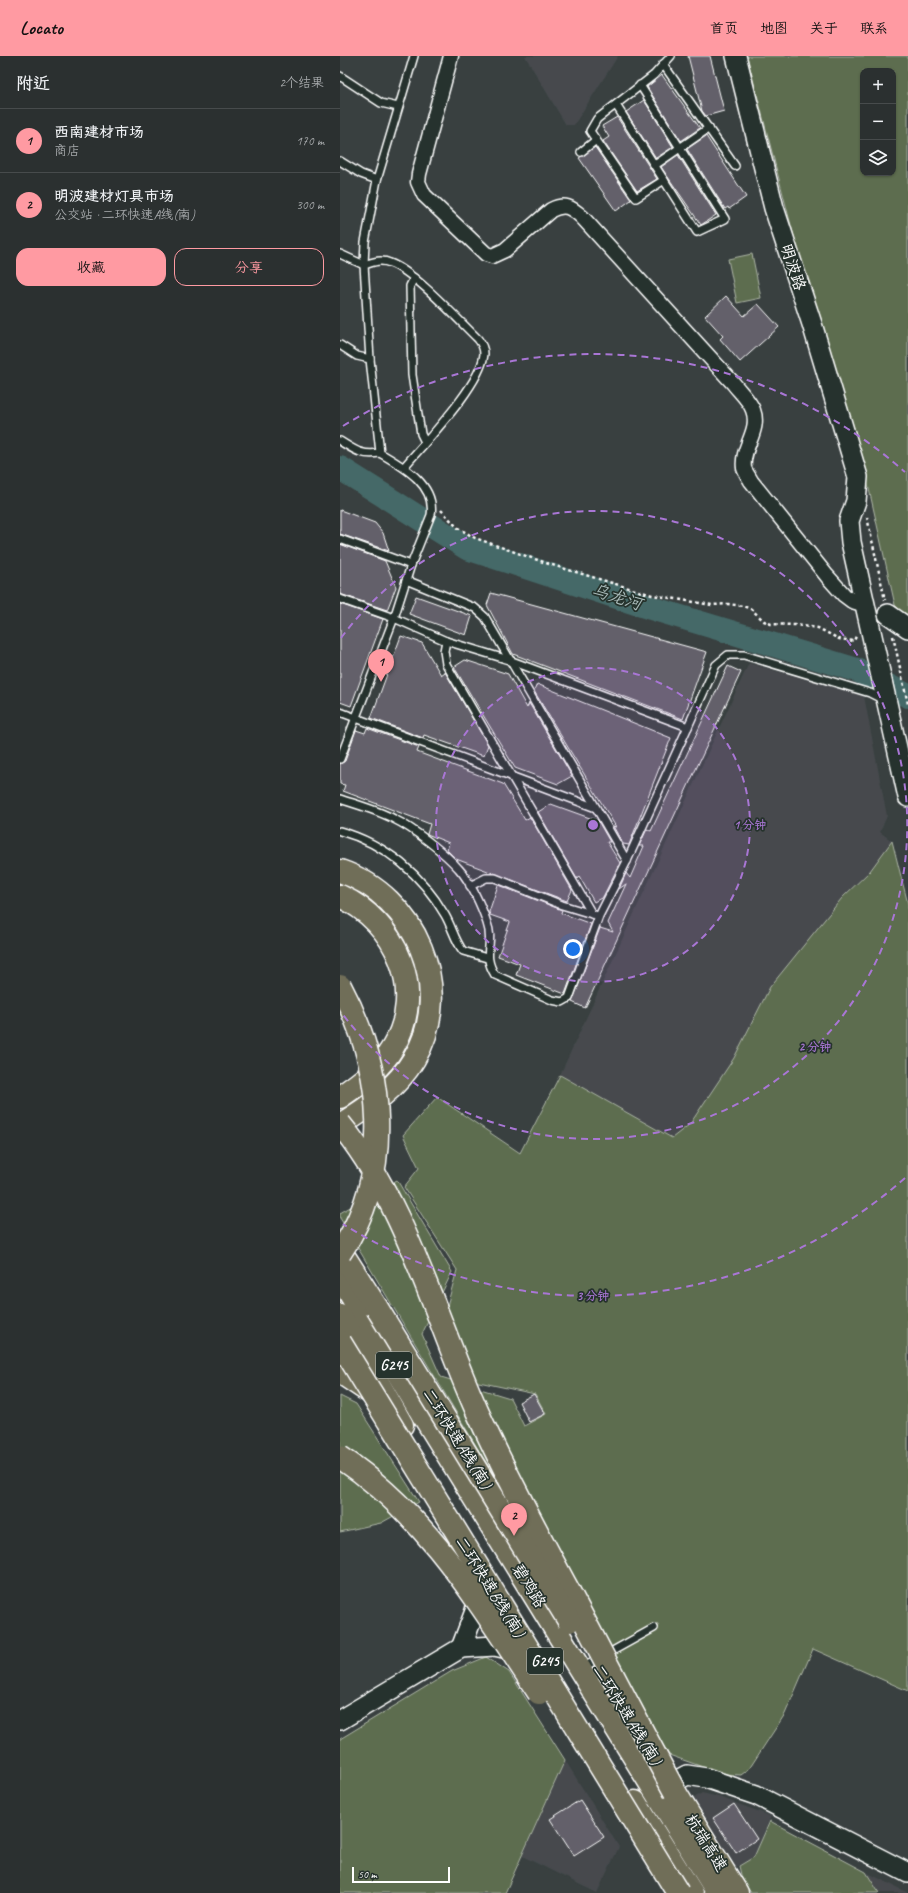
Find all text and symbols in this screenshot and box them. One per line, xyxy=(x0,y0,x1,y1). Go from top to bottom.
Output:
text: Locato xyxy=(20,16,63,40)
text: 首页 xyxy=(710,20,738,37)
text: 地图 xyxy=(760,20,788,37)
text: 关于 xyxy=(810,20,838,37)
text: 联系 xyxy=(860,20,888,37)
map controls xyxy=(860,68,896,176)
button: + xyxy=(860,68,896,104)
text: 附近 xyxy=(16,73,50,94)
text: 2个结果 xyxy=(279,75,324,91)
button: − xyxy=(860,104,896,140)
text: 西南建材市场 xyxy=(54,123,144,142)
text: 1 xyxy=(26,133,32,149)
text: 170 m xyxy=(296,133,324,149)
button: layers xyxy=(860,140,896,176)
text: 商店 xyxy=(54,143,80,159)
text: 明波建材灯具市场 xyxy=(54,187,174,206)
text: 2 xyxy=(26,197,32,213)
text: 300 m xyxy=(296,197,324,213)
text: 公交站 · 二环快速A线(南) xyxy=(54,207,195,223)
street label: 明波路 xyxy=(776,241,810,293)
button: 收藏 xyxy=(16,248,166,286)
button: 分享 xyxy=(174,248,324,286)
water label: 乌龙河 xyxy=(590,579,647,616)
pin: 1 xyxy=(368,649,394,682)
text: 1 分钟 xyxy=(734,817,766,833)
centre of rings xyxy=(586,818,600,832)
your location xyxy=(563,939,583,959)
text: 2 分钟 xyxy=(799,1039,831,1055)
text: 3 分钟 xyxy=(577,1288,609,1304)
road number: G245 xyxy=(376,1352,412,1378)
street label: 二环快速A线(南) xyxy=(418,1385,496,1493)
pin: 2 xyxy=(501,1503,527,1536)
street label: 二环快速B线(南) xyxy=(451,1533,529,1642)
street label: 碧鸡路 xyxy=(508,1560,550,1612)
road number: G245 xyxy=(527,1648,563,1674)
street label: 二环快速A线(南) xyxy=(588,1661,666,1769)
street label: 杭瑞高速 xyxy=(681,1811,731,1875)
scale bar xyxy=(352,1865,450,1884)
text: 50 m xyxy=(358,1867,377,1881)

